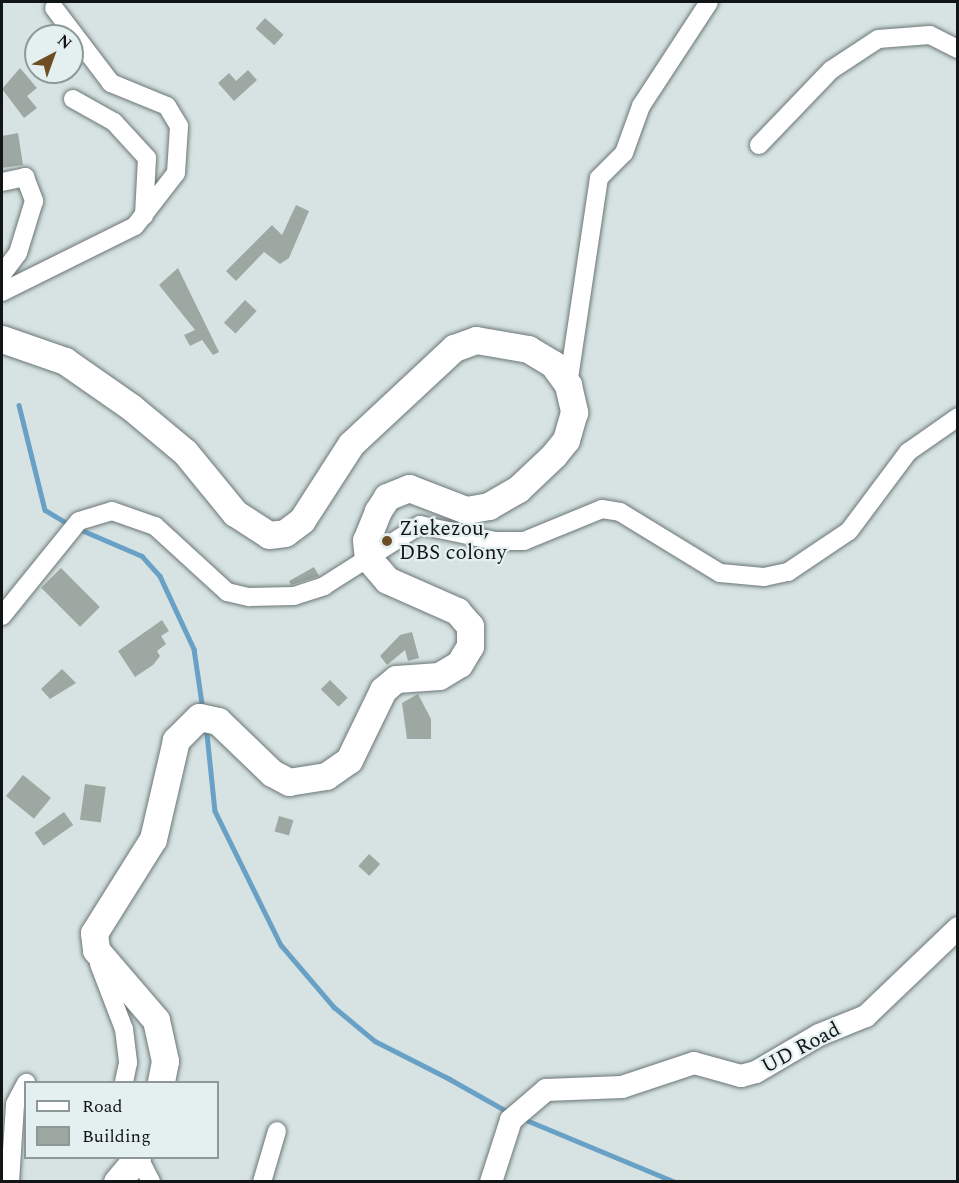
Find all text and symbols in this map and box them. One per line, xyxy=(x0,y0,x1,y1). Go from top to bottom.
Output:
north arrow xyxy=(24,24,84,84)
text: N xyxy=(52,29,77,55)
place label: Ziekezou, DBS colony xyxy=(399,516,506,566)
marker: Ziekezou, DBS colony xyxy=(380,534,394,548)
street label: UD Road xyxy=(757,1017,845,1079)
legend xyxy=(24,1081,219,1159)
text: Road xyxy=(82,1093,123,1120)
text: Building xyxy=(82,1123,151,1150)

